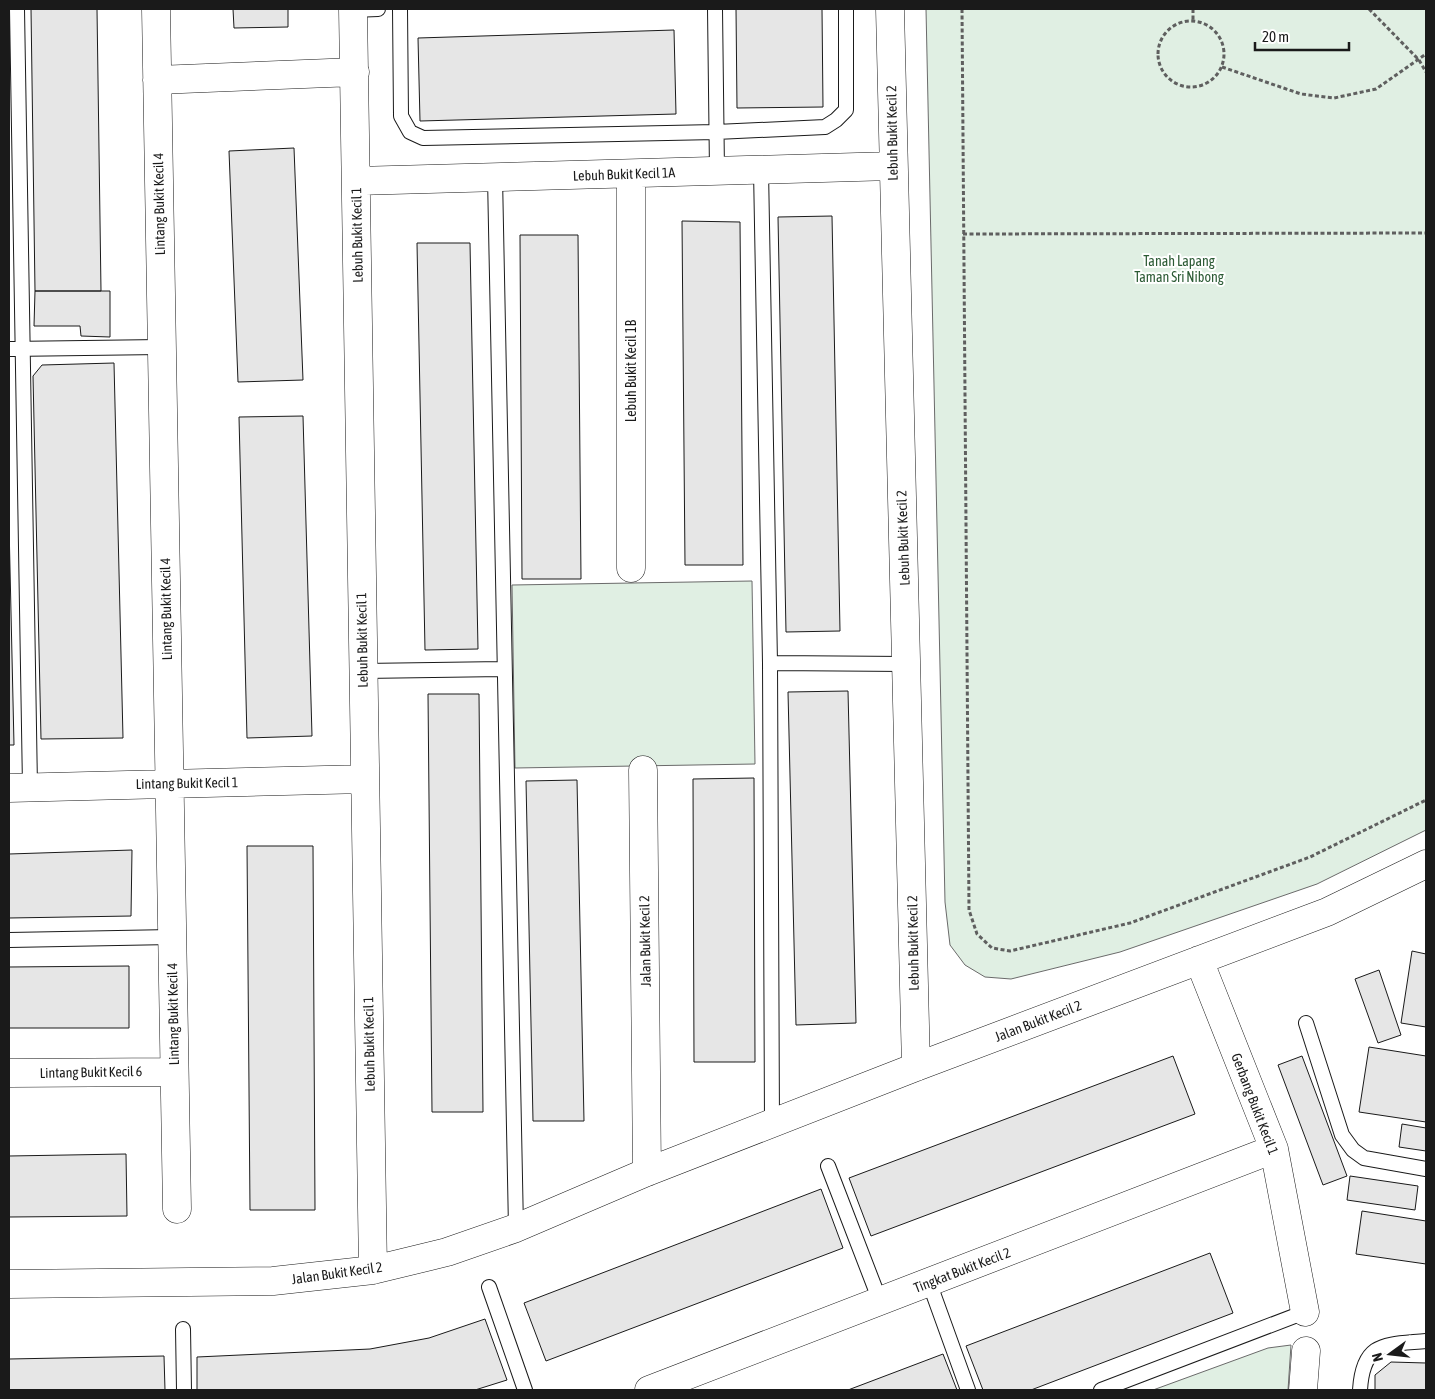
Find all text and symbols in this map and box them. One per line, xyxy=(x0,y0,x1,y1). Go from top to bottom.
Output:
scale bar xyxy=(1255,20,1349,52)
text: 20 m xyxy=(1262,28,1289,45)
street label: Lebuh Bukit Kecil 2 xyxy=(883,85,901,181)
street label: Lintang Bukit Kecil 4 xyxy=(150,152,168,255)
street label: Lebuh Bukit Kecil 1A xyxy=(572,164,676,184)
street label: Lebuh Bukit Kecil 1 xyxy=(348,187,366,283)
park label: Tanah Lapang Taman Sri Nibong xyxy=(1134,253,1224,285)
street label: Lebuh Bukit Kecil 1B xyxy=(623,319,639,422)
street label: Lebuh Bukit Kecil 2 xyxy=(893,490,913,586)
street label: Lintang Bukit Kecil 4 xyxy=(157,557,175,660)
street label: Lebuh Bukit Kecil 1 xyxy=(353,592,371,688)
street label: Lintang Bukit Kecil 1 xyxy=(136,774,238,792)
street label: Jalan Bukit Kecil 2 xyxy=(636,895,654,987)
street label: Lebuh Bukit Kecil 2 xyxy=(904,895,922,991)
street label: Lintang Bukit Kecil 4 xyxy=(164,962,182,1065)
street label: Lebuh Bukit Kecil 1 xyxy=(360,996,378,1092)
street label: Jalan Bukit Kecil 2 xyxy=(992,997,1084,1045)
street label: Gerbang Bukit Kecil 1 xyxy=(1228,1051,1282,1157)
street label: Lintang Bukit Kecil 6 xyxy=(40,1063,143,1081)
street label: Tingkat Bukit Kecil 2 xyxy=(911,1244,1013,1296)
street label: Jalan Bukit Kecil 2 xyxy=(290,1259,384,1287)
north arrow xyxy=(1365,1329,1415,1379)
text: N xyxy=(1369,1351,1386,1363)

